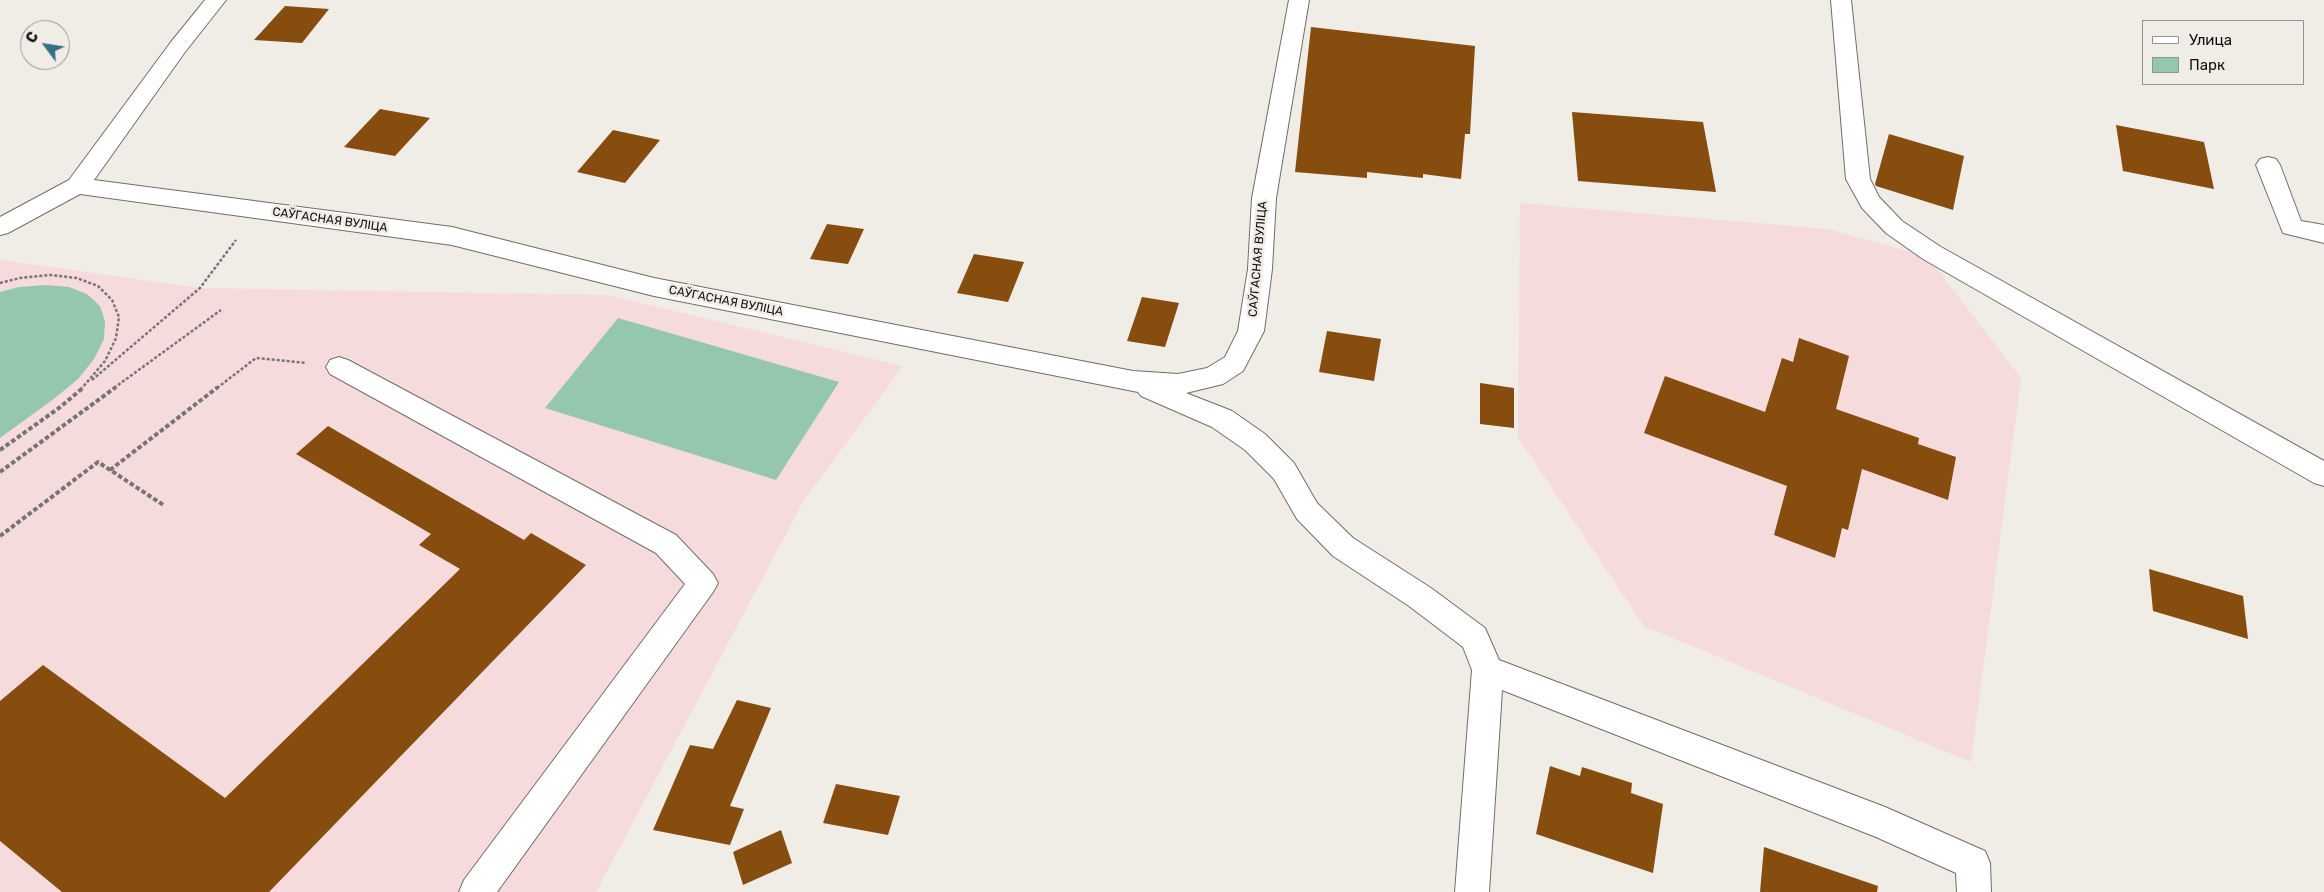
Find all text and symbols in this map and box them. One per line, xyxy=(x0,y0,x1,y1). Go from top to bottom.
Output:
north arrow xyxy=(20,20,70,70)
legend xyxy=(2142,20,2304,85)
text: С xyxy=(23,29,42,46)
text: Улица xyxy=(2189,31,2232,49)
text: Парк xyxy=(2189,56,2225,74)
street label: САЎГАСНАЯ ВУЛІЦА xyxy=(1246,201,1270,317)
street label: САЎГАСНАЯ ВУЛІЦА xyxy=(271,205,389,235)
street label: САЎГАСНАЯ ВУЛІЦА xyxy=(668,283,784,319)

